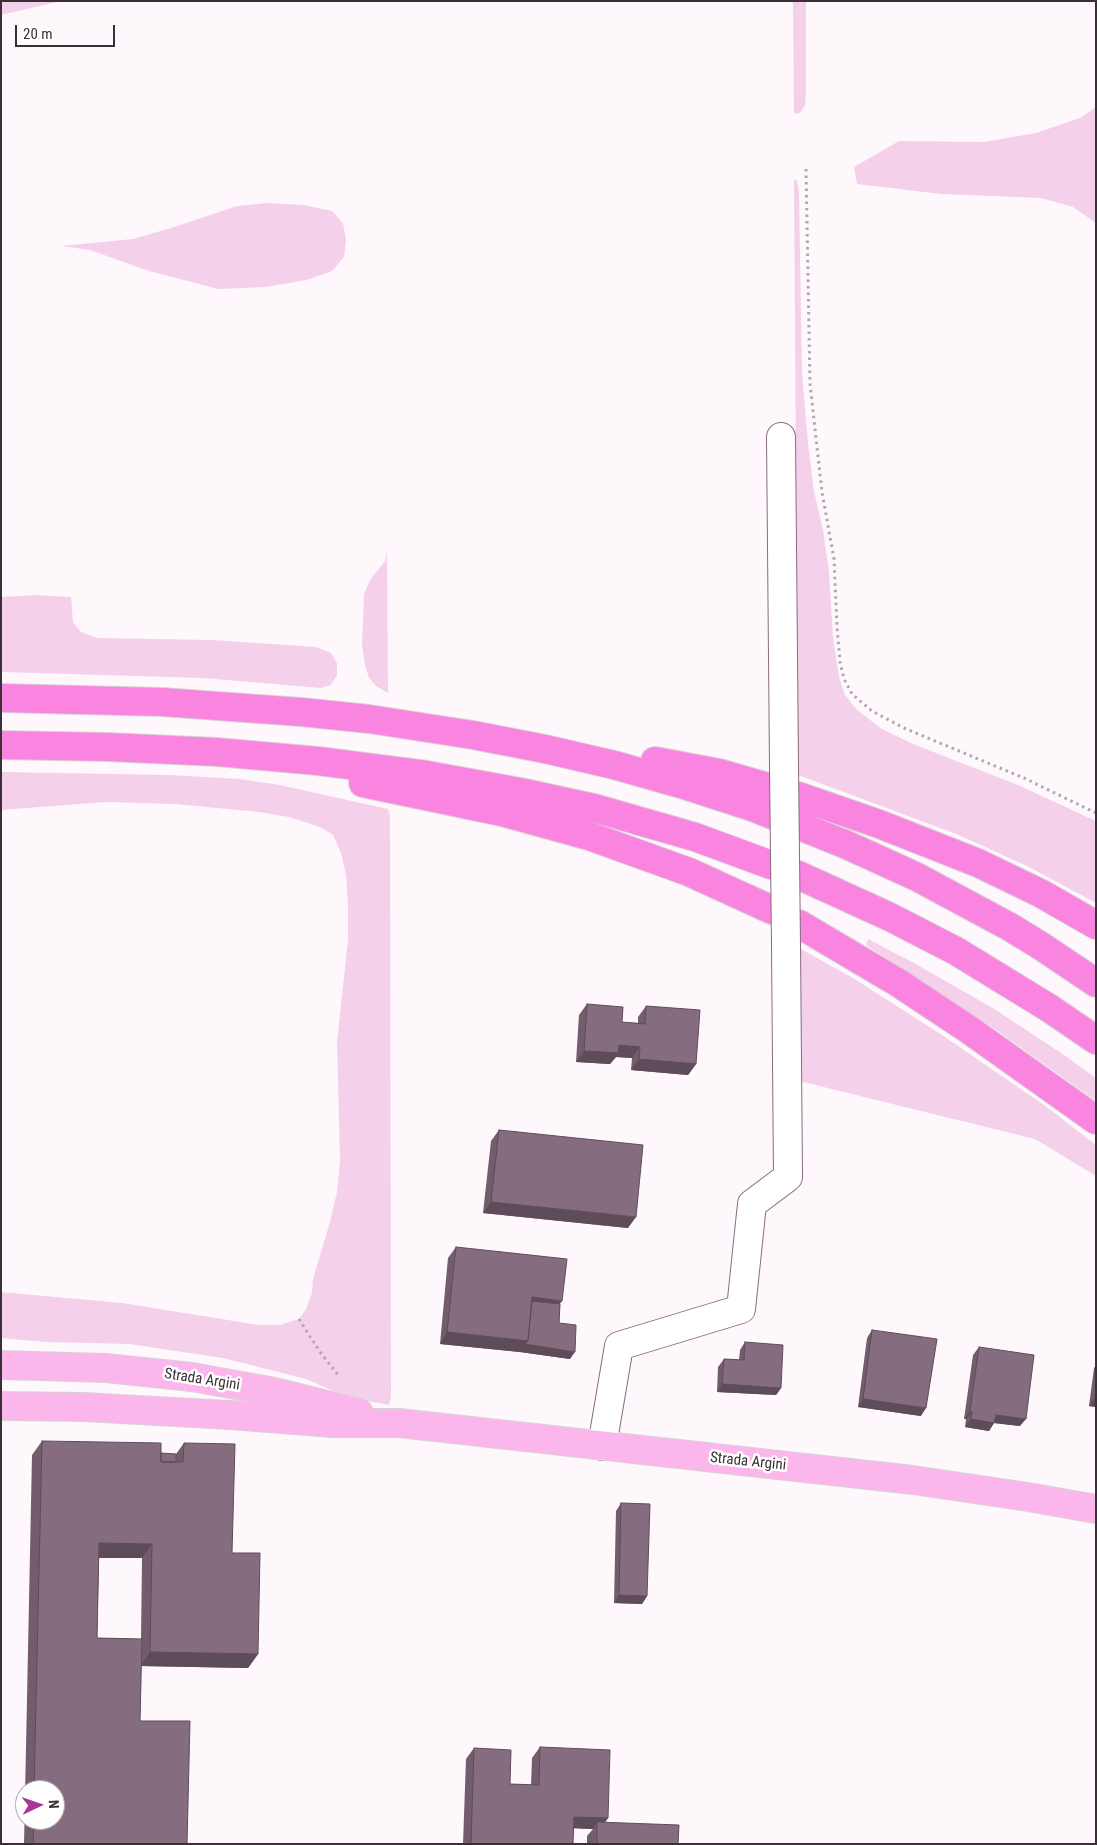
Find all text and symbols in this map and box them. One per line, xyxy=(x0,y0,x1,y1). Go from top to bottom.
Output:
scale bar xyxy=(18,15,118,47)
text: 20 m xyxy=(23,25,53,43)
street label: Strada Argini xyxy=(163,1365,241,1395)
street label: Strada Argini xyxy=(709,1449,787,1475)
north arrow xyxy=(15,1780,65,1830)
text: N xyxy=(46,1800,62,1809)

